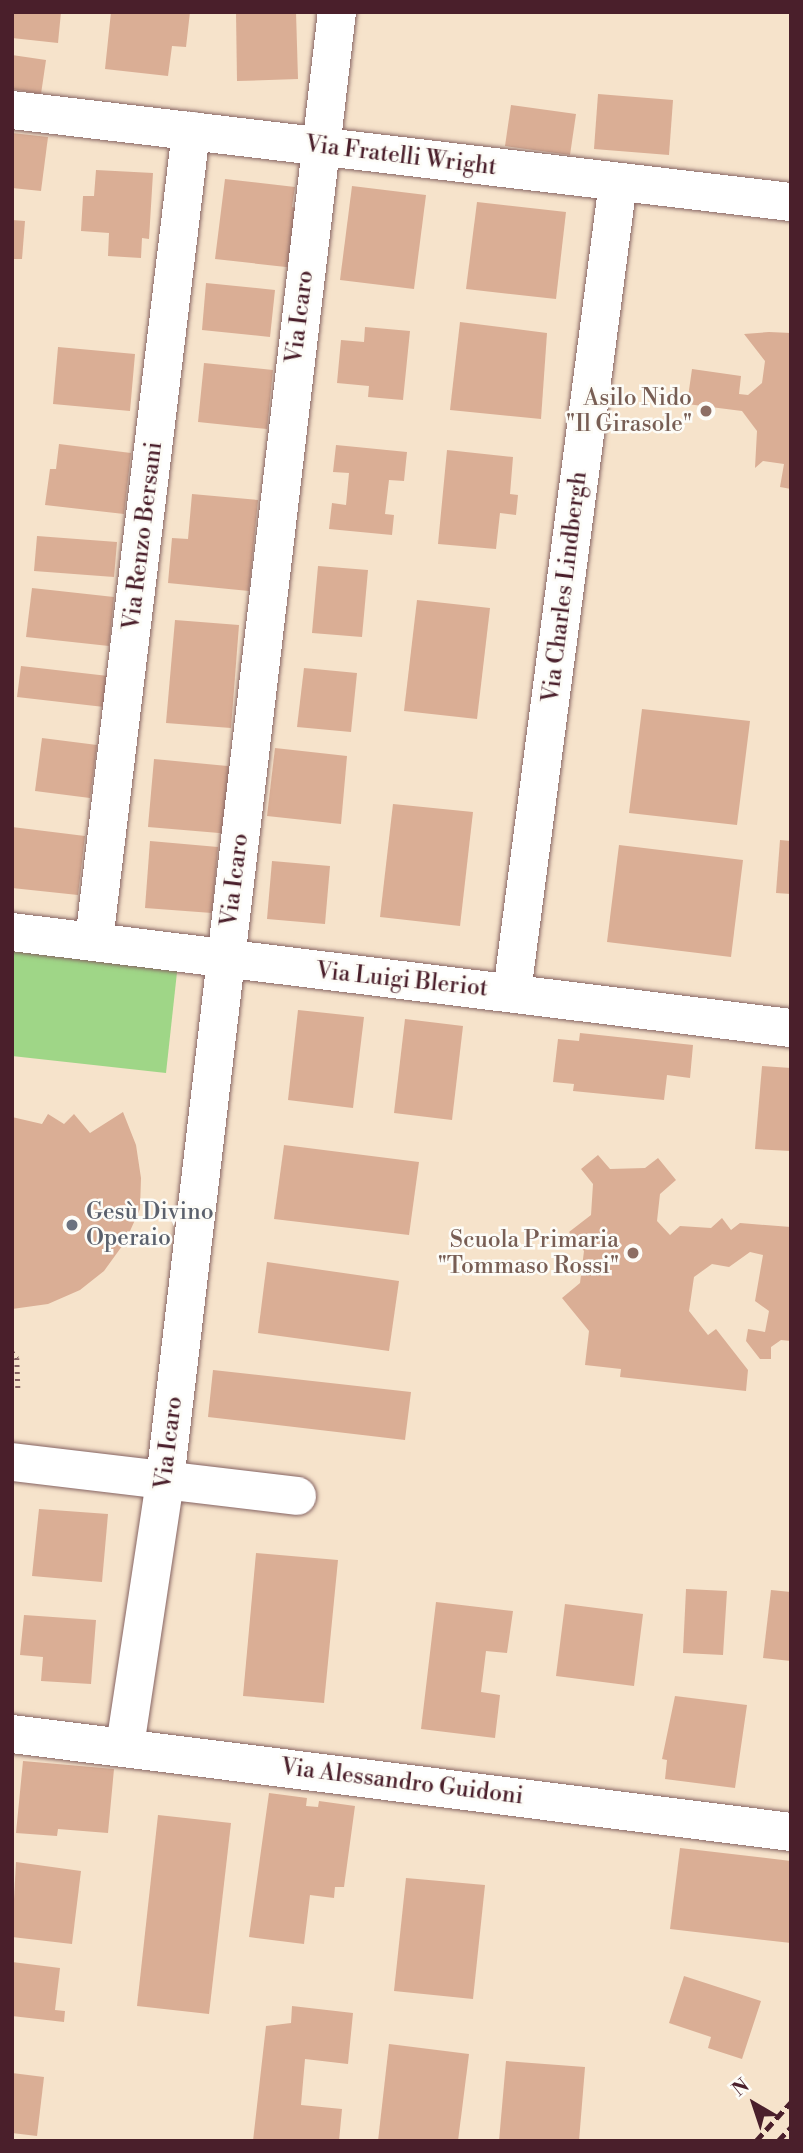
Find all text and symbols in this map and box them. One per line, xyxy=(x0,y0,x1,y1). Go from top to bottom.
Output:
street label: Via Fratelli Wright xyxy=(304,131,498,181)
street label: Via Icaro xyxy=(281,269,319,365)
place label: Asilo Nido "Il Girasole" xyxy=(566,384,692,438)
marker: Asilo Nido "Il Girasole" xyxy=(698,403,714,419)
street label: Via Renzo Bersani xyxy=(118,440,168,632)
street label: Via Charles Lindbergh xyxy=(537,470,593,704)
street label: Via Icaro xyxy=(216,832,254,928)
street label: Via Luigi Bleriot xyxy=(315,957,489,1003)
place label: Gesù Divino Operaio xyxy=(86,1198,214,1252)
marker: Gesù Divino Operaio xyxy=(64,1217,80,1233)
place label: Scuola Primaria "Tommaso Rossi" xyxy=(438,1226,619,1280)
marker: Scuola Primaria "Tommaso Rossi" xyxy=(625,1245,641,1261)
street label: Via Icaro xyxy=(150,1395,188,1491)
street label: Via Alessandro Guidoni xyxy=(279,1753,525,1811)
north arrow xyxy=(719,2069,789,2139)
text: N xyxy=(727,2074,754,2102)

